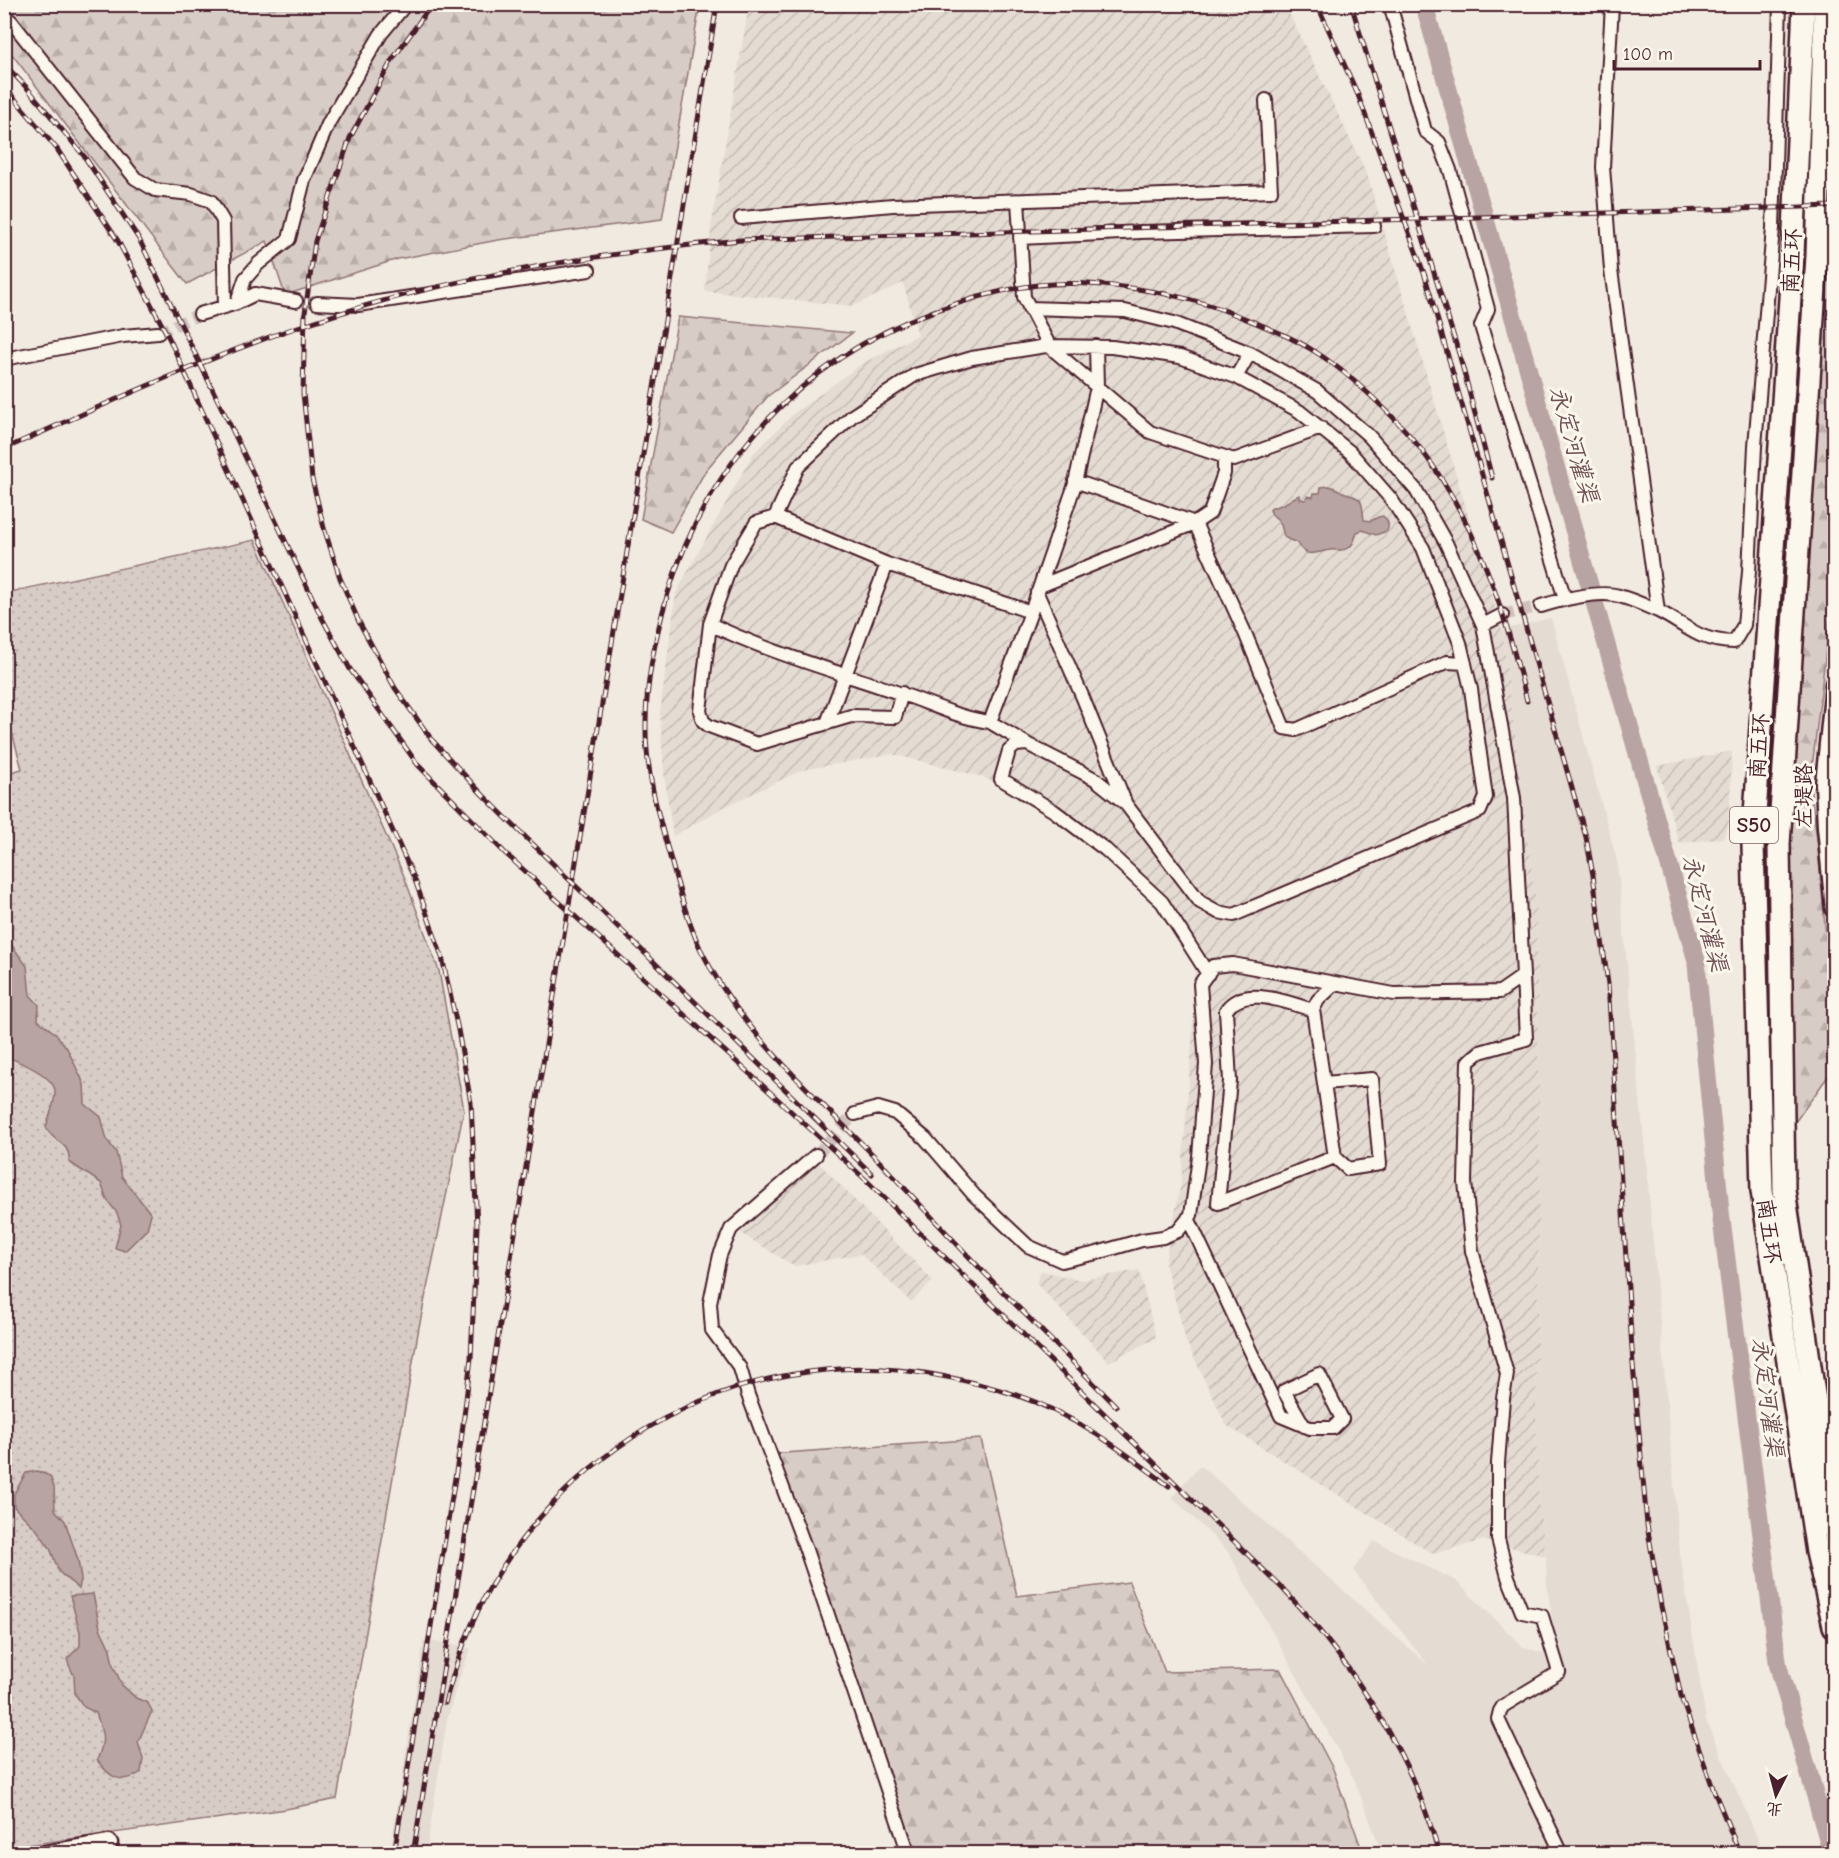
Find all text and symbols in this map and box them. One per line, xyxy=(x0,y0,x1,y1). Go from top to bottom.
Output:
scale bar xyxy=(1614,33,1760,71)
text: 100 m xyxy=(1623,44,1673,65)
street label: 南五环 xyxy=(1777,227,1807,295)
water label: 永定河灌渠 xyxy=(1544,382,1605,507)
street label: 南五环 xyxy=(1744,712,1774,780)
street label: 左堤路 xyxy=(1791,763,1817,829)
road number: S50 xyxy=(1730,807,1778,843)
water label: 永定河灌渠 xyxy=(1677,851,1734,977)
street label: 南五环 xyxy=(1752,1197,1786,1265)
water label: 永定河灌渠 xyxy=(1747,1336,1789,1460)
north arrow xyxy=(1746,1765,1806,1825)
text: 北 xyxy=(1766,1799,1783,1819)

